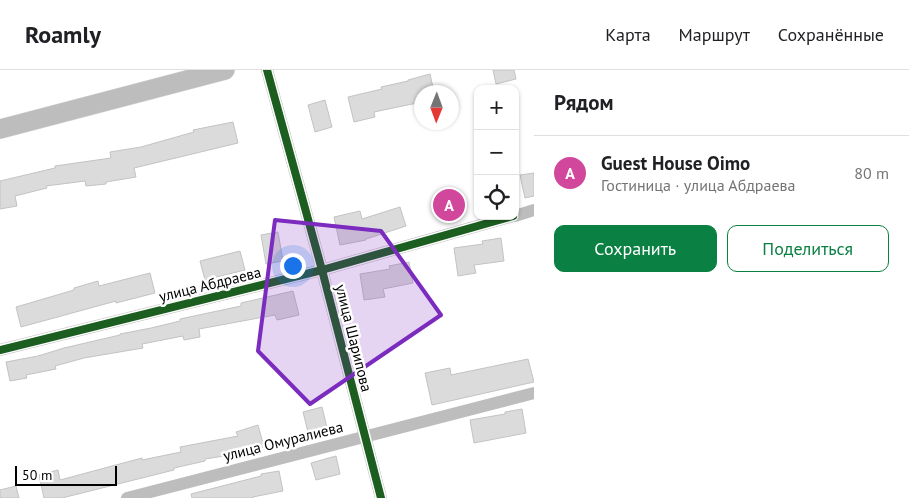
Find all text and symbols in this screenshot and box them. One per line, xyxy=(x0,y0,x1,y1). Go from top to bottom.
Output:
text: Roamly xyxy=(25,19,101,50)
text: Карта xyxy=(605,23,651,46)
text: Маршрут xyxy=(679,23,750,46)
text: Сохранённые xyxy=(778,23,884,46)
north arrow xyxy=(414,85,459,130)
map controls xyxy=(474,85,519,220)
button: + xyxy=(474,85,519,130)
text: Рядом xyxy=(554,89,613,116)
button: − xyxy=(474,130,519,175)
text: Guest House Oimo xyxy=(601,151,750,175)
text: A xyxy=(565,163,575,183)
text: 80 m xyxy=(854,163,889,183)
button: locate xyxy=(474,175,519,220)
text: Гостиница · улица Абдраева xyxy=(601,175,795,195)
pin: A xyxy=(433,186,465,224)
button: Сохранить xyxy=(554,225,717,272)
button: Поделиться xyxy=(727,225,889,272)
your location xyxy=(280,253,306,279)
street label: улица Абдраева xyxy=(157,262,263,306)
street label: улица Шарипова xyxy=(331,282,377,394)
street label: улица Омуралиева xyxy=(221,417,345,465)
scale bar xyxy=(15,463,118,486)
text: 50 m xyxy=(22,466,52,484)

